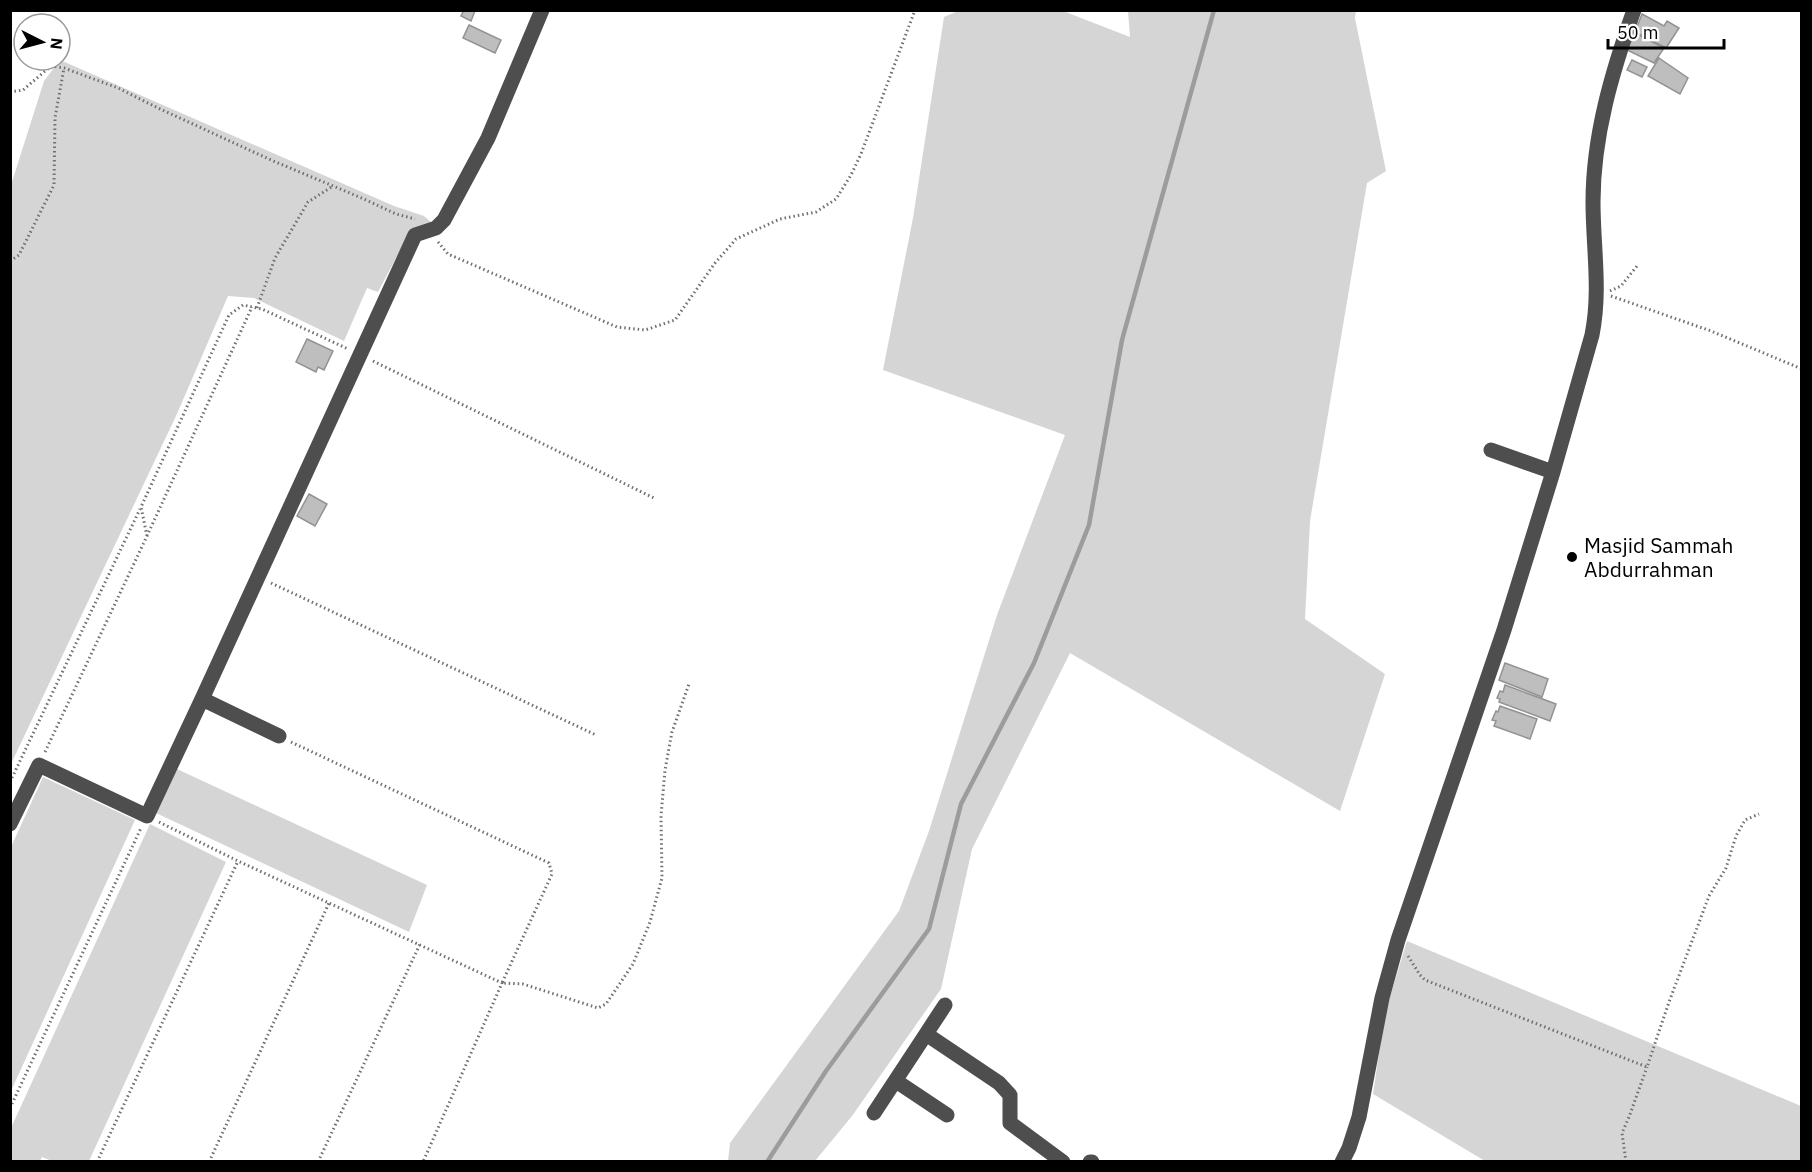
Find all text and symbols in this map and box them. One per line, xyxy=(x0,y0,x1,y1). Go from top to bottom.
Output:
north arrow xyxy=(12,12,72,72)
scale bar xyxy=(1608,12,1724,50)
text: 50 m xyxy=(1617,21,1659,44)
text: N xyxy=(46,37,67,50)
place label: Masjid Sammah Abdurrahman xyxy=(1584,531,1733,583)
marker: Masjid Sammah Abdurrahman xyxy=(1565,550,1579,564)

